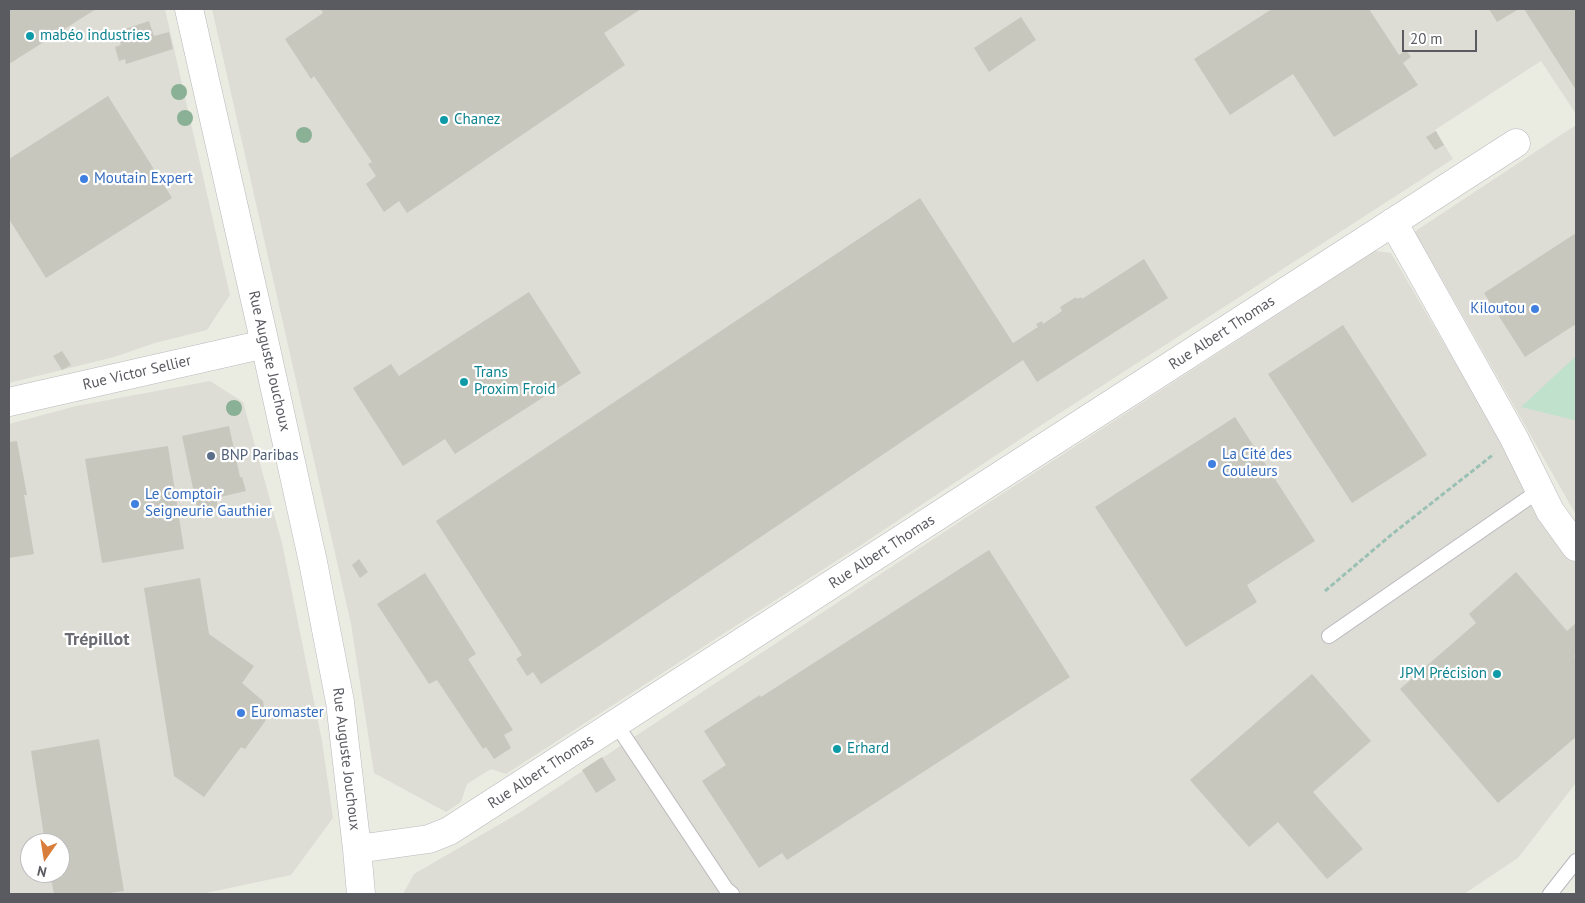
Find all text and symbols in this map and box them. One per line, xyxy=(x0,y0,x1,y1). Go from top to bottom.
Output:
scale bar xyxy=(1405,20,1480,52)
place label: mabéo industries xyxy=(40,27,150,45)
text: 20 m xyxy=(1410,29,1443,48)
marker: mabéo industries xyxy=(24,30,36,42)
place label: Chanez xyxy=(454,111,501,129)
marker: Chanez xyxy=(438,114,450,126)
place label: Moutain Expert xyxy=(94,170,193,188)
marker: Moutain Expert xyxy=(78,173,90,185)
street label: Rue Auguste Jouchoux xyxy=(244,289,294,433)
street label: Rue Albert Thomas xyxy=(1166,292,1278,374)
place label: Kiloutou xyxy=(1470,300,1525,318)
marker: Kiloutou xyxy=(1529,303,1541,315)
street label: Rue Victor Sellier xyxy=(81,352,193,394)
place label: Trans Proxim Froid xyxy=(474,364,556,399)
marker: Trans Proxim Froid xyxy=(458,376,470,388)
place label: La Cité des Couleurs xyxy=(1222,446,1292,481)
place label: BNP Paribas xyxy=(221,447,299,465)
marker: BNP Paribas xyxy=(205,450,217,462)
marker: La Cité des Couleurs xyxy=(1206,458,1218,470)
place label: Le Comptoir Seigneurie Gauthier xyxy=(145,486,272,521)
marker: Le Comptoir Seigneurie Gauthier xyxy=(129,498,141,510)
street label: Rue Albert Thomas xyxy=(826,511,938,593)
district label: Trépillot xyxy=(65,629,129,651)
place label: JPM Précision xyxy=(1401,665,1487,683)
marker: JPM Précision xyxy=(1491,668,1503,680)
street label: Rue Auguste Jouchoux xyxy=(328,687,364,831)
place label: Euromaster xyxy=(251,704,324,722)
marker: Euromaster xyxy=(235,707,247,719)
street label: Rue Albert Thomas xyxy=(485,731,597,813)
place label: Erhard xyxy=(847,740,889,758)
marker: Erhard xyxy=(831,743,843,755)
north arrow xyxy=(20,833,70,883)
text: N xyxy=(35,862,48,881)

